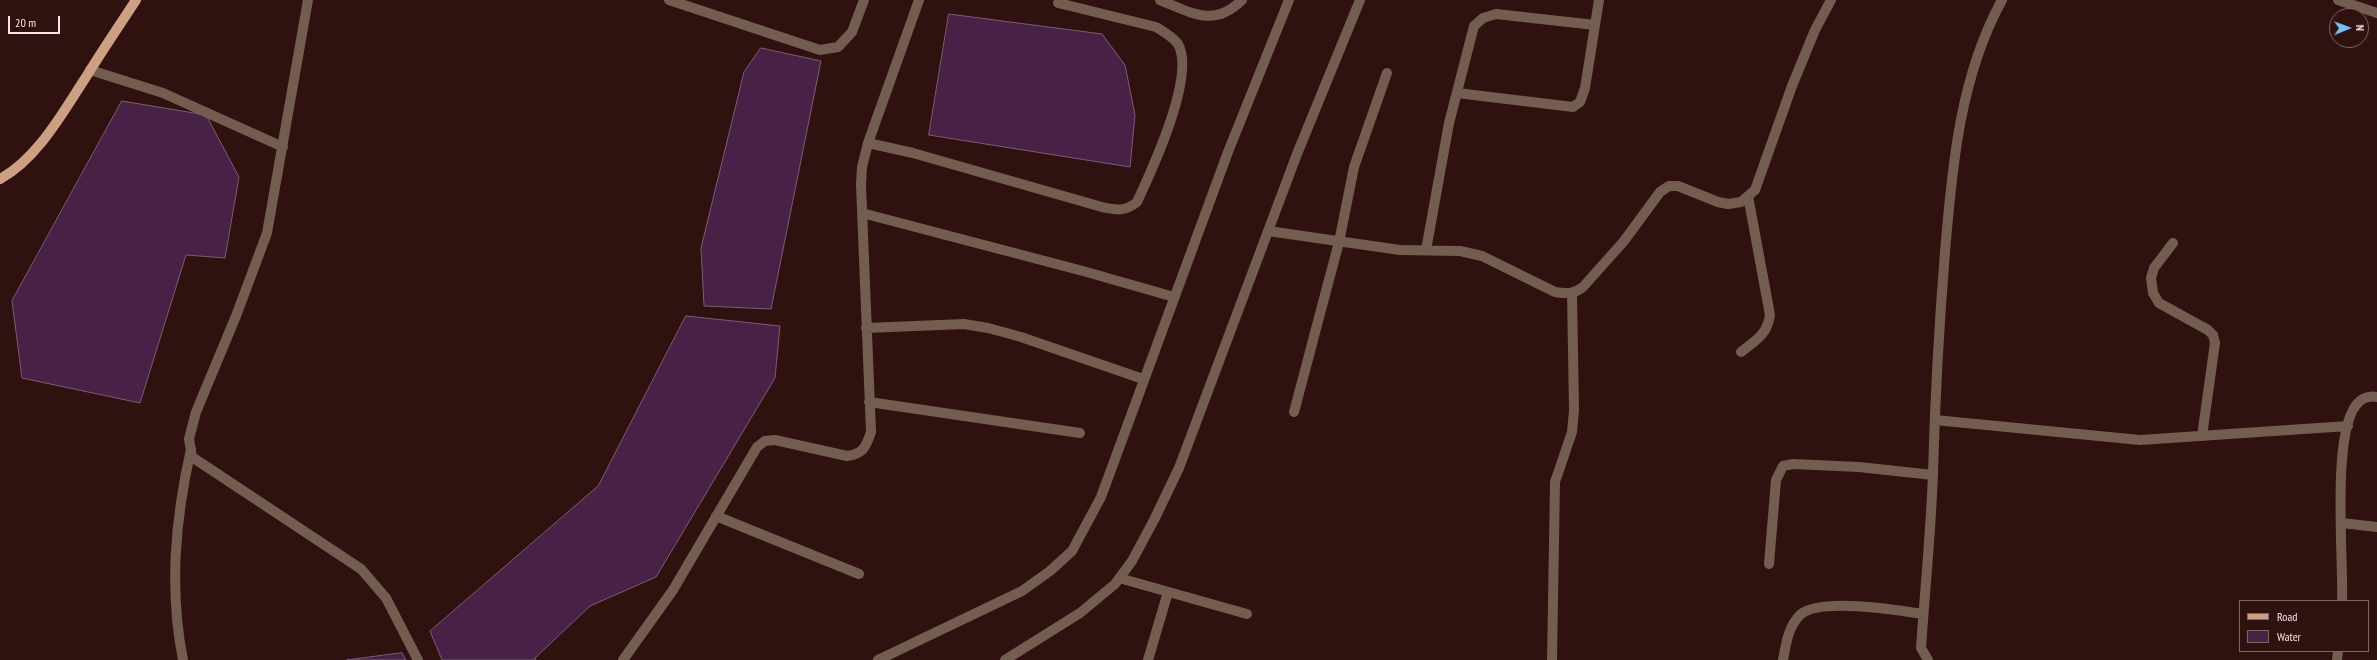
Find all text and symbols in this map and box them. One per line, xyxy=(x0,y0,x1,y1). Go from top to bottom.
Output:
scale bar xyxy=(10,8,62,34)
north arrow xyxy=(2329,8,2369,48)
text: 20 m xyxy=(15,15,36,30)
text: N xyxy=(2353,25,2367,31)
legend xyxy=(2239,600,2369,652)
text: Road xyxy=(2277,609,2297,624)
text: Water xyxy=(2277,629,2301,644)

